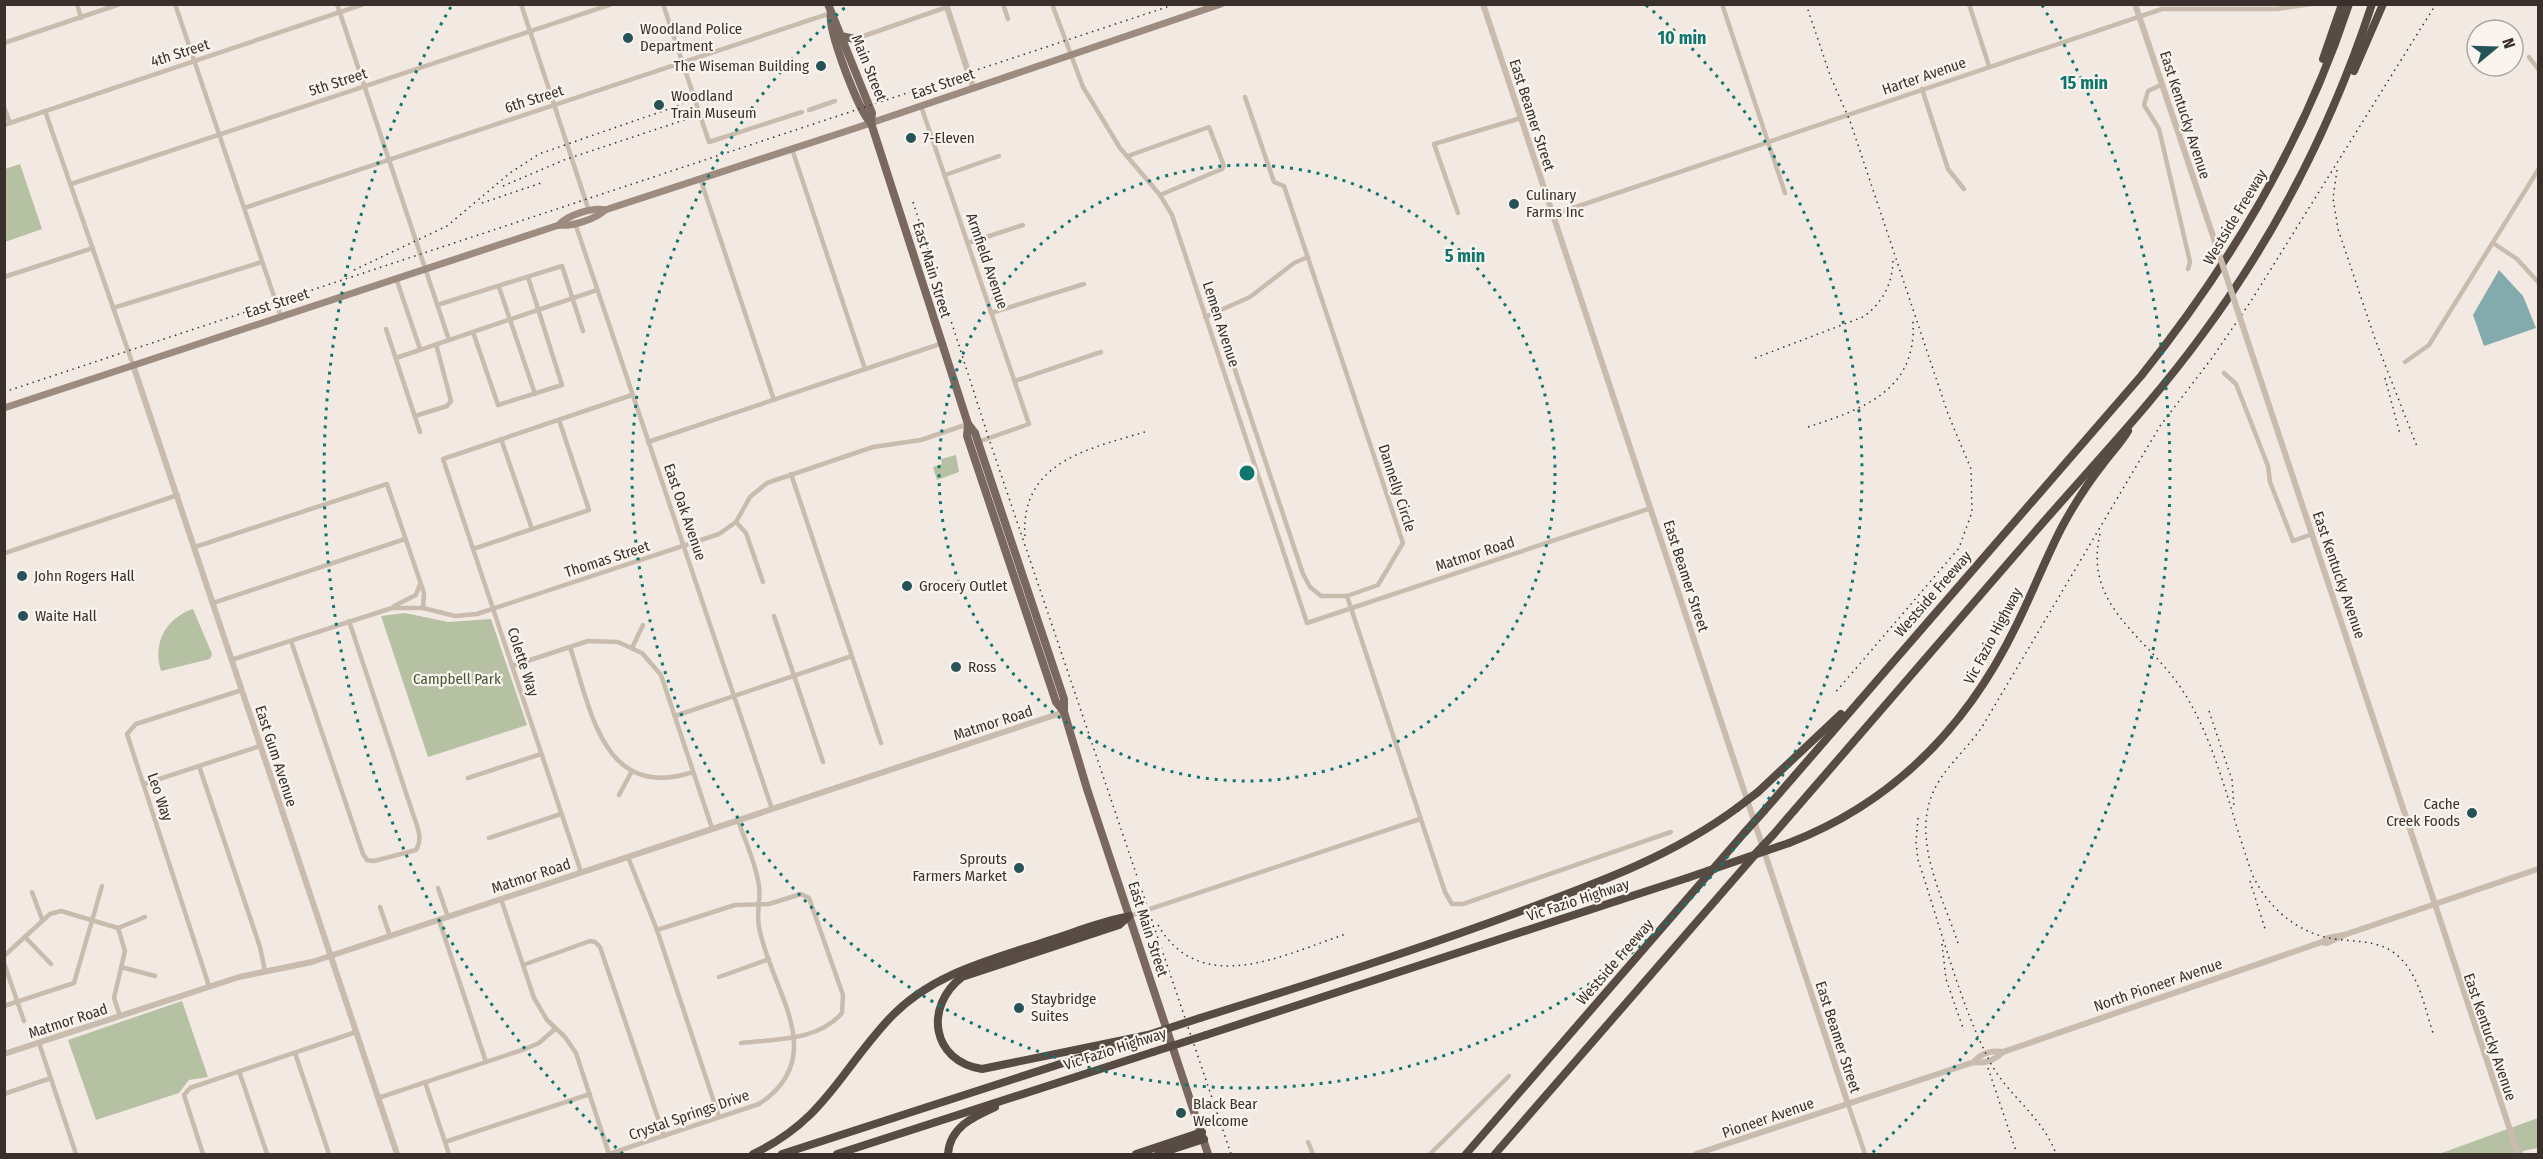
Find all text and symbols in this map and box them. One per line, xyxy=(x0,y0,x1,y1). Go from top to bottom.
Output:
north arrow xyxy=(2465,18,2525,78)
place label: Woodland Police Department xyxy=(640,20,742,55)
text: 10 min xyxy=(1657,27,1707,49)
marker: Woodland Police Department xyxy=(621,31,635,45)
street label: Main Street xyxy=(848,32,891,104)
street label: 4th Street xyxy=(148,35,212,71)
text: N xyxy=(2498,36,2519,51)
street label: East Kentucky Avenue xyxy=(2156,49,2214,181)
street label: Harter Avenue xyxy=(1880,53,1968,99)
place label: The Wiseman Building xyxy=(674,57,809,75)
street label: East Beamer Street xyxy=(1505,57,1559,173)
marker: The Wiseman Building xyxy=(814,59,828,73)
street label: 5th Street xyxy=(307,64,369,100)
street label: East Street xyxy=(909,65,977,103)
text: 15 min xyxy=(2060,72,2108,94)
street label: 6th Street xyxy=(502,81,566,117)
place label: Woodland Train Museum xyxy=(671,87,757,122)
marker: Woodland Train Museum xyxy=(652,98,666,112)
place label: 7-Eleven xyxy=(923,129,975,147)
marker: 7-Eleven xyxy=(904,131,918,145)
street label: Westside Freeway xyxy=(2199,166,2271,268)
place label: Culinary Farms Inc xyxy=(1526,186,1585,221)
marker: Culinary Farms Inc xyxy=(1507,197,1521,211)
street label: Armfield Avenue xyxy=(962,211,1012,311)
street label: East Main Street xyxy=(909,220,955,320)
text: 5 min xyxy=(1445,245,1485,267)
street label: Lemen Avenue xyxy=(1199,279,1243,369)
street label: East Street xyxy=(243,284,311,322)
street label: Dannelly Circle xyxy=(1374,442,1420,534)
street label: East Oak Avenue xyxy=(660,461,710,563)
centre of rings xyxy=(1237,463,1257,483)
street label: East Kentucky Avenue xyxy=(2309,509,2369,641)
street label: East Beamer Street xyxy=(1659,518,1713,634)
street label: Matmor Road xyxy=(1433,533,1517,575)
street label: Thomas Street xyxy=(562,537,652,581)
street label: Westside Freeway xyxy=(1891,547,1975,641)
place label: John Rogers Hall xyxy=(34,567,135,585)
marker: John Rogers Hall xyxy=(15,569,29,583)
place label: Grocery Outlet xyxy=(919,577,1008,595)
marker: Grocery Outlet xyxy=(900,579,914,593)
street label: Vic Fazio Highway xyxy=(1960,584,2026,687)
place label: Waite Hall xyxy=(35,607,97,625)
marker: Waite Hall xyxy=(16,609,30,623)
street label: Colette Way xyxy=(503,625,543,699)
place label: Ross xyxy=(968,658,997,676)
marker: Ross xyxy=(949,660,963,674)
park label: Campbell Park xyxy=(413,670,501,688)
street label: Matmor Road xyxy=(951,702,1035,744)
street label: East Gum Avenue xyxy=(251,703,301,809)
street label: Leo Way xyxy=(143,771,177,824)
place label: Cache Creek Foods xyxy=(2386,795,2460,830)
marker: Cache Creek Foods xyxy=(2465,806,2479,820)
place label: Sprouts Farmers Market xyxy=(912,850,1007,885)
street label: Matmor Road xyxy=(489,855,573,897)
marker: Sprouts Farmers Market xyxy=(1012,861,1026,875)
street label: Vic Fazio Highway xyxy=(1524,875,1632,925)
street label: East Main Street xyxy=(1124,879,1172,979)
street label: Westside Freeway xyxy=(1573,915,1657,1009)
street label: North Pioneer Avenue xyxy=(2091,955,2225,1015)
street label: East Kentucky Avenue xyxy=(2460,971,2520,1103)
street label: East Beamer Street xyxy=(1811,979,1865,1095)
place label: Staybridge Suites xyxy=(1031,990,1096,1025)
street label: Matmor Road xyxy=(26,1000,110,1042)
marker: Staybridge Suites xyxy=(1012,1001,1026,1015)
street label: Vic Fazio Highway xyxy=(1061,1024,1169,1074)
street label: Crystal Springs Drive xyxy=(626,1086,752,1144)
street label: Pioneer Avenue xyxy=(1720,1094,1816,1142)
place label: Black Bear Welcome xyxy=(1193,1095,1258,1130)
marker: Black Bear Welcome xyxy=(1174,1106,1188,1120)

